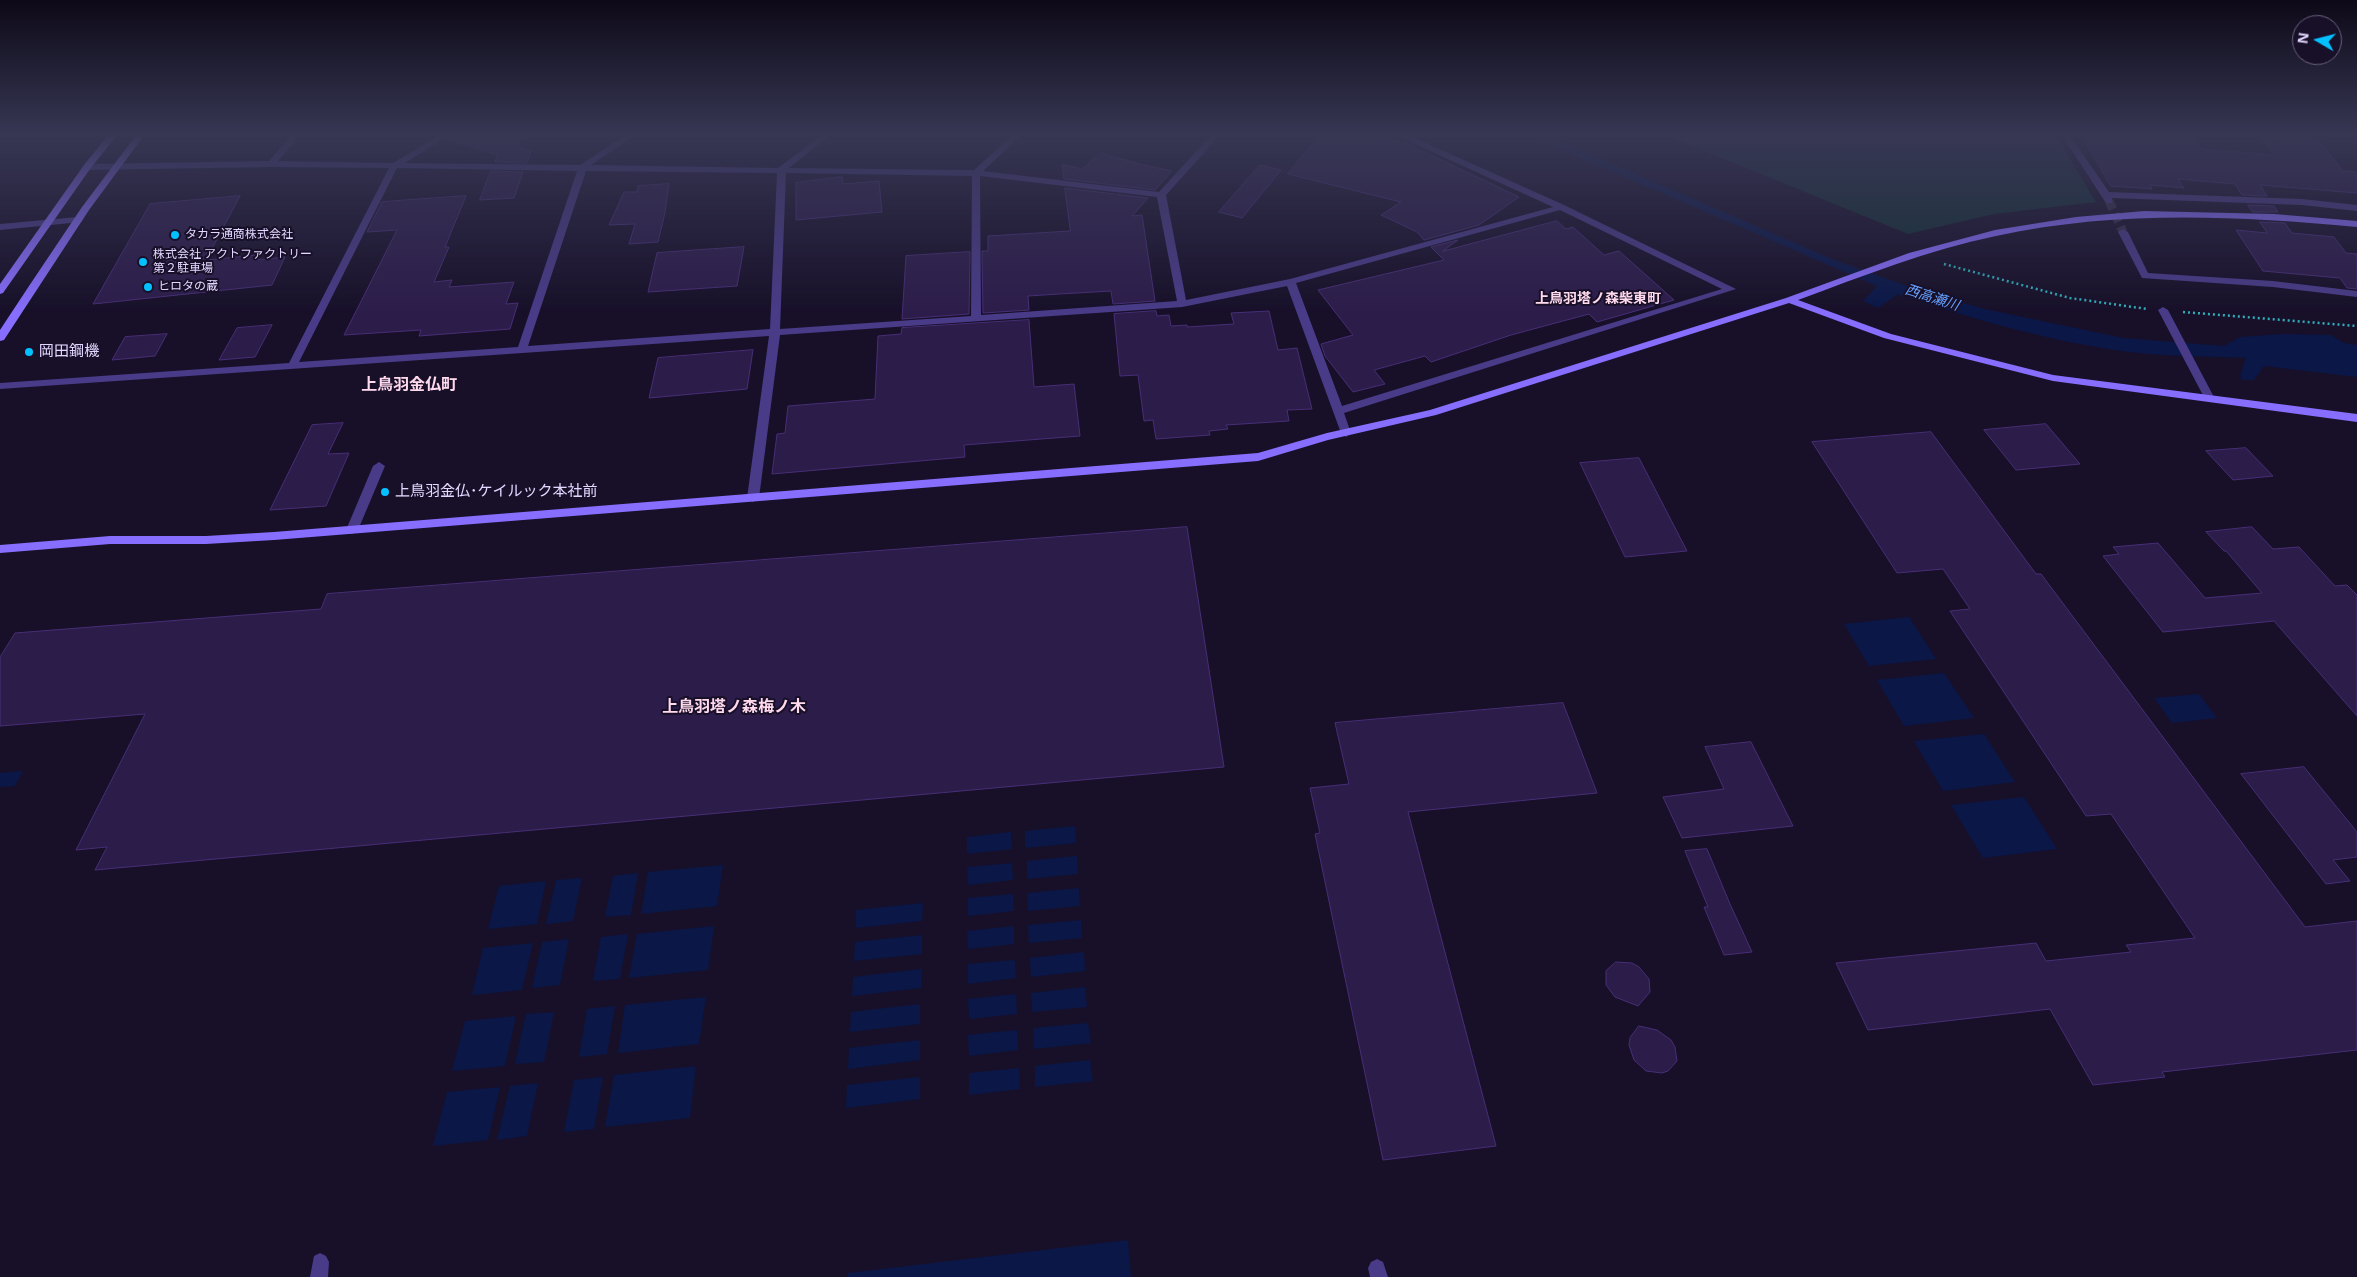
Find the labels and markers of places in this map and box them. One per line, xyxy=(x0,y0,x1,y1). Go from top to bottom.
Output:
place label: タカラ通商株式会社 xyxy=(185,228,293,242)
marker: タカラ通商株式会社 xyxy=(169,229,181,241)
place label: 株式会社 アクトファクトリー 第２駐車場 xyxy=(153,248,312,276)
marker: 株式会社 アクトファクトリー 第２駐車場 xyxy=(137,256,149,268)
place label: ヒロタの蔵 xyxy=(158,280,218,294)
marker: ヒロタの蔵 xyxy=(142,281,154,293)
place label: 岡田鋼機 xyxy=(39,343,99,361)
marker: 岡田鋼機 xyxy=(23,346,35,358)
place label: 上鳥羽金仏･ケイルック本社前 xyxy=(395,483,597,501)
marker: 上鳥羽金仏･ケイルック本社前 xyxy=(379,486,391,498)

